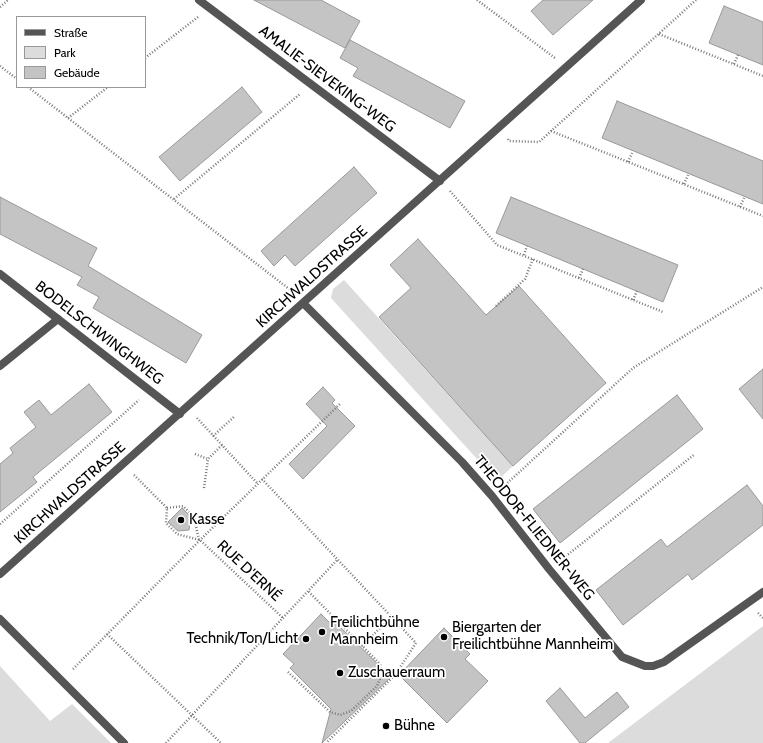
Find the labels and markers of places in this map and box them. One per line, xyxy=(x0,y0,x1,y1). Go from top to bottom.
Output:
place label: Kasse xyxy=(189,511,225,529)
marker: Kasse xyxy=(176,515,186,525)
place label: Freilichtbühne Mannheim xyxy=(330,614,420,649)
place label: Biergarten der Freilichtbühne Mannheim xyxy=(452,619,613,654)
marker: Freilichtbühne Mannheim xyxy=(317,627,327,637)
place label: Technik/Ton/Licht xyxy=(187,630,298,648)
marker: Biergarten der Freilichtbühne Mannheim xyxy=(439,632,449,642)
marker: Technik/Ton/Licht xyxy=(301,634,311,644)
place label: Zuschauerraum xyxy=(348,664,445,682)
marker: Zuschauerraum xyxy=(335,668,345,678)
place label: Bühne xyxy=(394,717,435,735)
marker: Bühne xyxy=(381,721,391,731)

